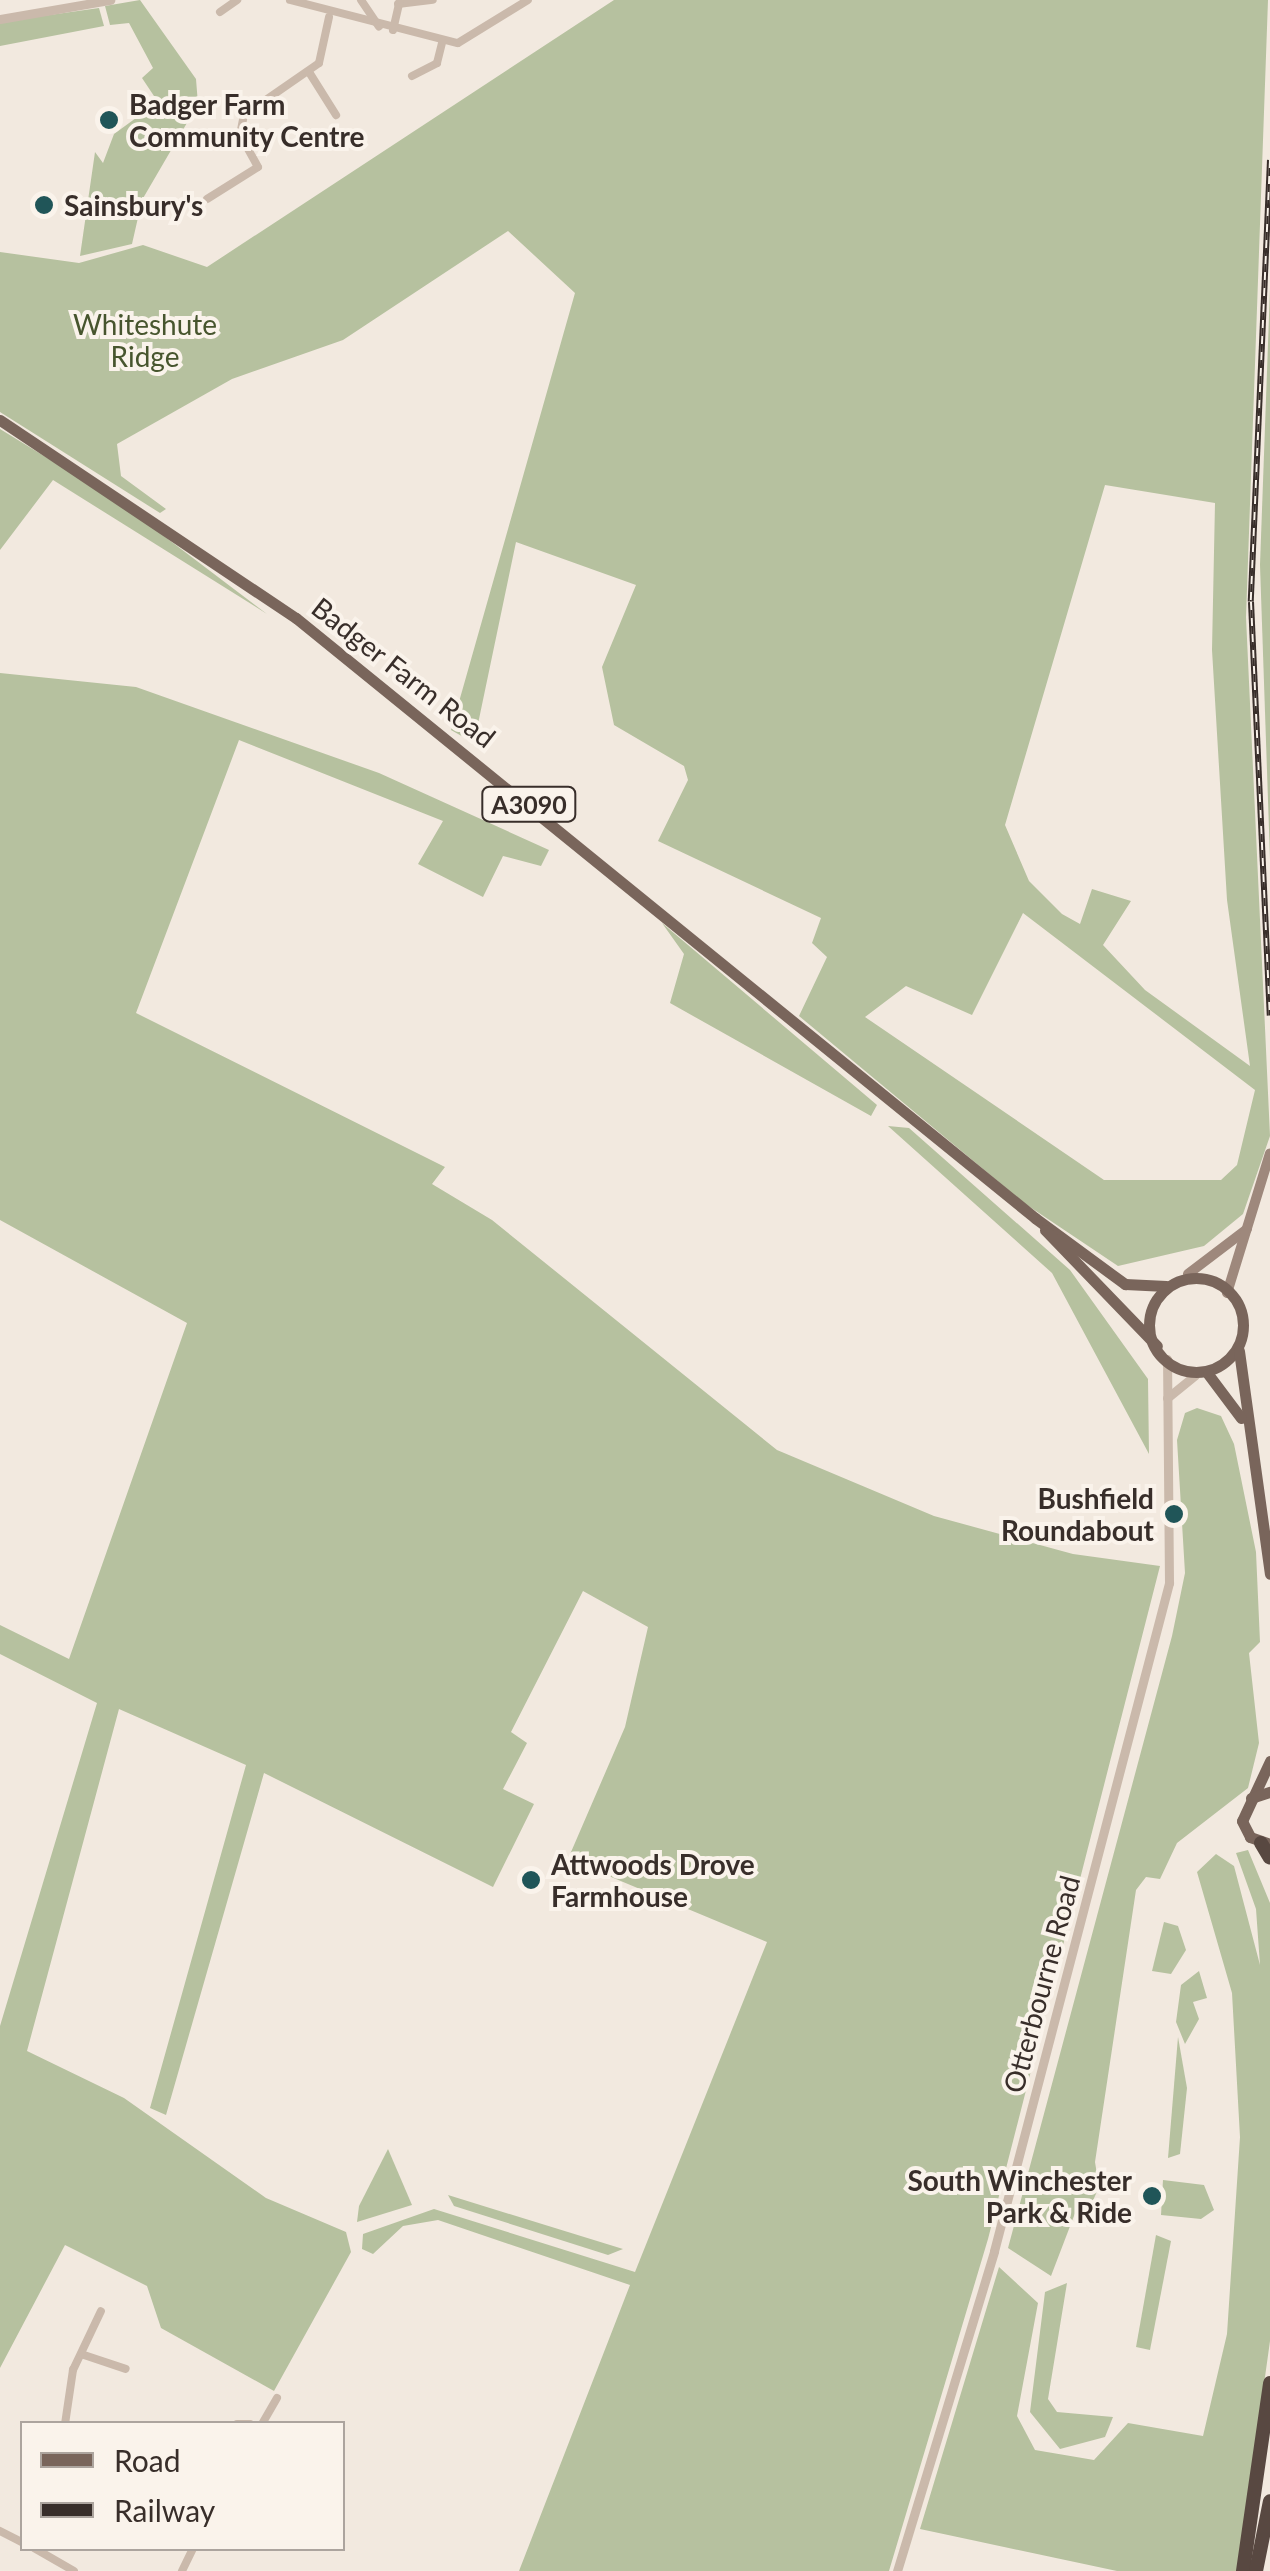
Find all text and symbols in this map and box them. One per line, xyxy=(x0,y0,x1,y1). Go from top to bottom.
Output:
place label: Badger Farm Community Centre xyxy=(129,87,365,153)
marker: Badger Farm Community Centre xyxy=(98,109,120,131)
place label: Sainsbury's xyxy=(64,188,203,222)
marker: Sainsbury's xyxy=(33,194,55,216)
park label: Whiteshute Ridge xyxy=(73,307,217,373)
street label: Badger Farm Road xyxy=(305,590,503,754)
road number: A3090 xyxy=(479,784,579,824)
place label: Bushfield Roundabout xyxy=(1001,1481,1154,1547)
marker: Bushfield Roundabout xyxy=(1163,1503,1185,1525)
place label: Attwoods Drove Farmhouse xyxy=(551,1847,755,1913)
marker: Attwoods Drove Farmhouse xyxy=(520,1869,542,1891)
street label: Otterbourne Road xyxy=(996,1872,1086,2096)
place label: South Winchester Park & Ride xyxy=(907,2163,1132,2229)
marker: South Winchester Park & Ride xyxy=(1141,2185,1163,2207)
legend xyxy=(20,2421,345,2551)
text: Road xyxy=(114,2442,181,2478)
text: Railway xyxy=(114,2492,215,2528)

